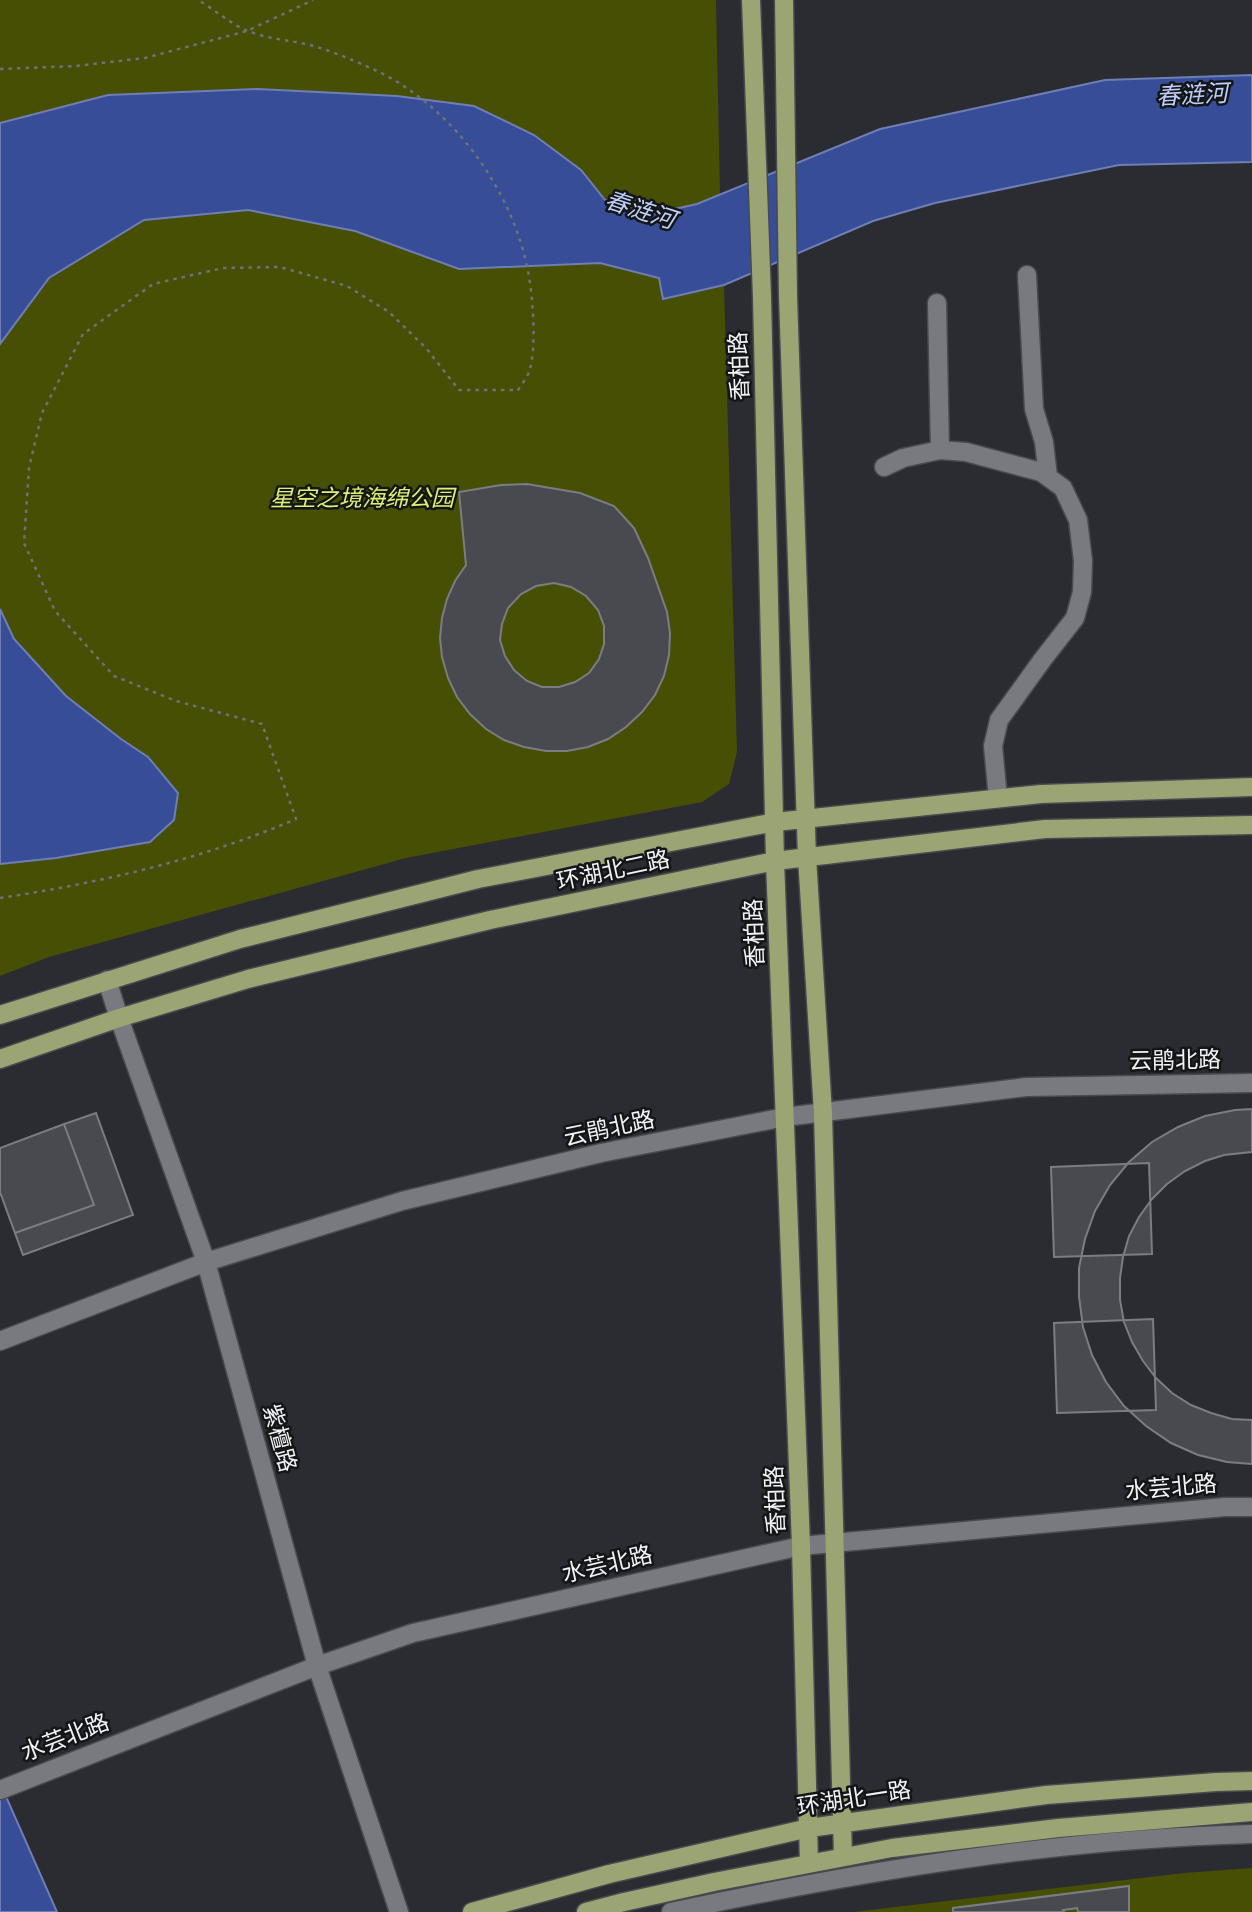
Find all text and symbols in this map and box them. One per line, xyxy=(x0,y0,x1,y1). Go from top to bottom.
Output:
water label: 春涟河 xyxy=(1155,79,1233,111)
water label: 春涟河 xyxy=(601,186,682,236)
street label: 香柏路 xyxy=(724,331,754,401)
park label: 星空之境海绵公园 xyxy=(270,484,457,512)
street label: 环湖北二路 xyxy=(554,844,672,896)
street label: 香柏路 xyxy=(739,898,769,968)
street label: 云鹃北路 xyxy=(1129,1045,1221,1075)
street label: 云鹃北路 xyxy=(561,1105,657,1151)
street label: 紫檀路 xyxy=(258,1401,302,1475)
street label: 香柏路 xyxy=(760,1465,790,1535)
street label: 水芸北路 xyxy=(1124,1469,1218,1505)
street label: 水芸北路 xyxy=(559,1540,655,1588)
street label: 水芸北路 xyxy=(17,1707,113,1767)
street label: 环湖北一路 xyxy=(795,1775,913,1821)

